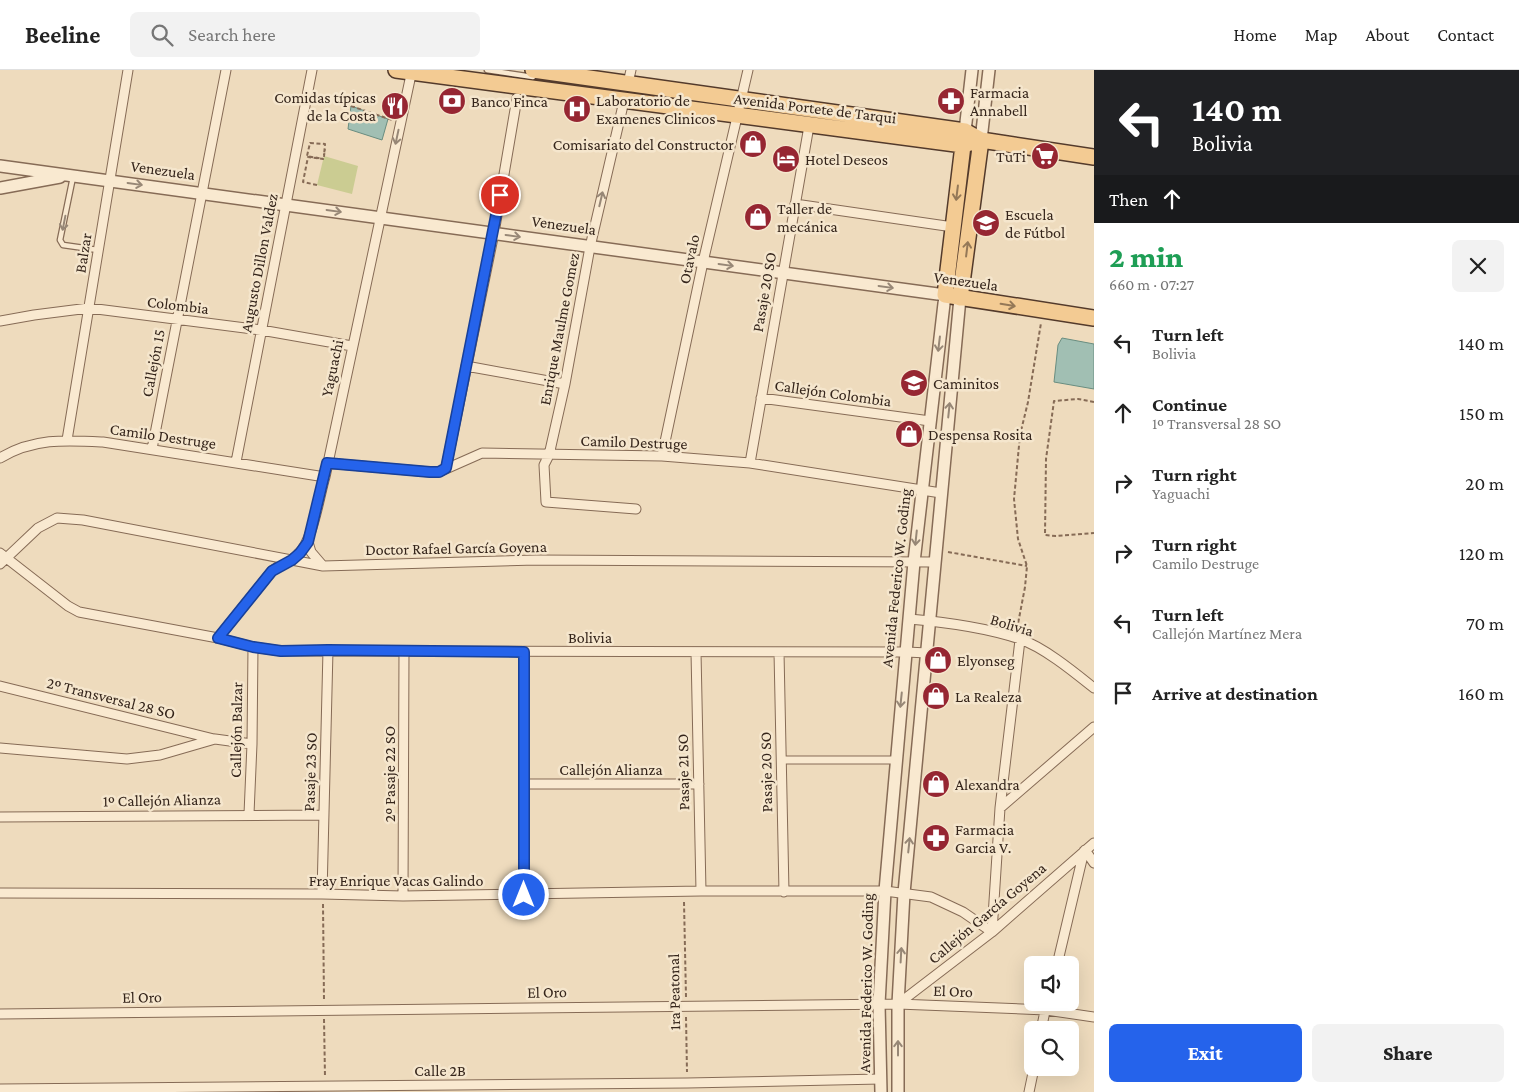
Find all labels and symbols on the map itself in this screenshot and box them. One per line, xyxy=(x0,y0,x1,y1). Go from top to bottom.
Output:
place label: Farmacia Annabell xyxy=(970,84,1030,119)
bank icon: Banco Finca xyxy=(437,86,467,116)
pharmacy icon: Farmacia Annabell xyxy=(936,86,966,116)
place label: Comidas típicas de la Costa xyxy=(274,89,377,124)
street label: Avenida Portete de Tarqui xyxy=(733,90,897,127)
restaurant icon: Comidas típicas de la Costa xyxy=(380,91,410,121)
place label: Laboratorio de Examenes Clinicos xyxy=(596,92,715,127)
place label: Banco Finca xyxy=(471,93,548,110)
hospital icon: Laboratorio de Examenes Clinicos xyxy=(562,94,592,124)
one-way arrow xyxy=(392,128,401,144)
shop icon: Comisariato del Constructor xyxy=(738,129,768,159)
place label: Comisariato del Constructor xyxy=(553,136,734,153)
supermarket icon: TuTi xyxy=(1030,141,1060,171)
hotel icon: Hotel Deseos xyxy=(771,144,801,174)
place label: TuTi xyxy=(996,148,1026,165)
place label: Hotel Deseos xyxy=(805,151,888,168)
street label: Venezuela xyxy=(130,157,197,183)
pin xyxy=(479,174,521,216)
one-way arrow xyxy=(127,179,143,189)
one-way arrow xyxy=(952,185,962,201)
street label: Augusto Dillon Valdez xyxy=(237,192,282,334)
one-way arrow xyxy=(597,192,606,208)
place label: Taller de mecánica xyxy=(777,200,838,235)
shop icon: Taller de mecánica xyxy=(743,202,773,232)
one-way arrow xyxy=(326,206,342,216)
place label: Escuela de Fútbol xyxy=(1005,206,1065,241)
school or university icon: Escuela de Fútbol xyxy=(971,208,1001,238)
street label: Venezuela xyxy=(531,212,598,238)
one-way arrow xyxy=(58,215,68,231)
street label: Balzar xyxy=(71,231,95,274)
one-way arrow xyxy=(504,231,520,241)
street label: Otavalo xyxy=(675,233,703,285)
one-way arrow xyxy=(962,242,972,258)
street label: Enrique Maulme Gomez xyxy=(536,251,583,407)
street label: Pasaje 20 SO xyxy=(749,251,780,333)
one-way arrow xyxy=(717,260,733,270)
street label: Venezuela xyxy=(933,268,1000,294)
one-way arrow xyxy=(878,283,894,293)
street label: Colombia xyxy=(146,293,210,317)
one-way arrow xyxy=(1000,300,1016,310)
street label: Callejón 15 xyxy=(138,328,169,398)
one-way arrow xyxy=(934,336,944,352)
street label: Yaguachi xyxy=(318,338,347,398)
school or university icon: Caminitos xyxy=(899,368,929,398)
place label: Caminitos xyxy=(933,375,999,392)
street label: Callejón Colombia xyxy=(773,376,893,411)
one-way arrow xyxy=(944,402,954,418)
shop icon: Despensa Rosita xyxy=(894,419,924,449)
street label: Camilo Destruge xyxy=(109,420,217,453)
place label: Despensa Rosita xyxy=(928,426,1033,444)
street label: Camilo Destruge xyxy=(580,432,688,453)
street label: Avenida Federico W. Goding xyxy=(878,487,915,668)
one-way arrow xyxy=(911,530,921,546)
street label: Doctor Rafael García Goyena xyxy=(365,538,548,559)
street label: Bolivia xyxy=(988,610,1036,640)
street label: Bolivia xyxy=(568,629,613,646)
shop icon: Elyonseg xyxy=(923,645,953,675)
place label: Elyonseg xyxy=(957,652,1015,670)
street label: 2º Transversal 28 SO xyxy=(45,674,177,722)
shop icon: La Realeza xyxy=(921,681,951,711)
street label: Callejón Balzar xyxy=(227,682,246,778)
place label: La Realeza xyxy=(955,688,1023,705)
one-way arrow xyxy=(897,691,906,707)
street label: 2º Pasaje 22 SO xyxy=(381,726,399,822)
street label: Pasaje 23 SO xyxy=(300,732,321,812)
street label: Pasaje 20 SO xyxy=(757,732,776,812)
street label: Pasaje 21 SO xyxy=(674,733,693,811)
street label: Callejón Alianza xyxy=(559,761,663,779)
shop icon: Alexandra xyxy=(921,769,951,799)
place label: Alexandra xyxy=(955,776,1020,793)
street label: 1º Callejón Alianza xyxy=(103,790,222,811)
place label: Farmacia Garcia V. xyxy=(955,821,1015,856)
pharmacy icon: Farmacia Garcia V. xyxy=(921,823,951,853)
one-way arrow xyxy=(904,837,913,853)
street label: Callejón García Goyena xyxy=(925,859,1050,968)
position arrow xyxy=(497,868,549,920)
street label: Fray Enrique Vacas Galindo xyxy=(309,872,483,890)
street label: Avenida Federico W. Goding xyxy=(856,893,877,1073)
one-way arrow xyxy=(896,947,905,963)
street label: 1ra Peatonal xyxy=(665,954,683,1030)
street label: El Oro xyxy=(933,982,973,1000)
street label: El Oro xyxy=(527,983,567,1001)
street label: El Oro xyxy=(122,988,162,1006)
one-way arrow xyxy=(893,1040,903,1056)
street label: Calle 2B xyxy=(414,1062,466,1079)

